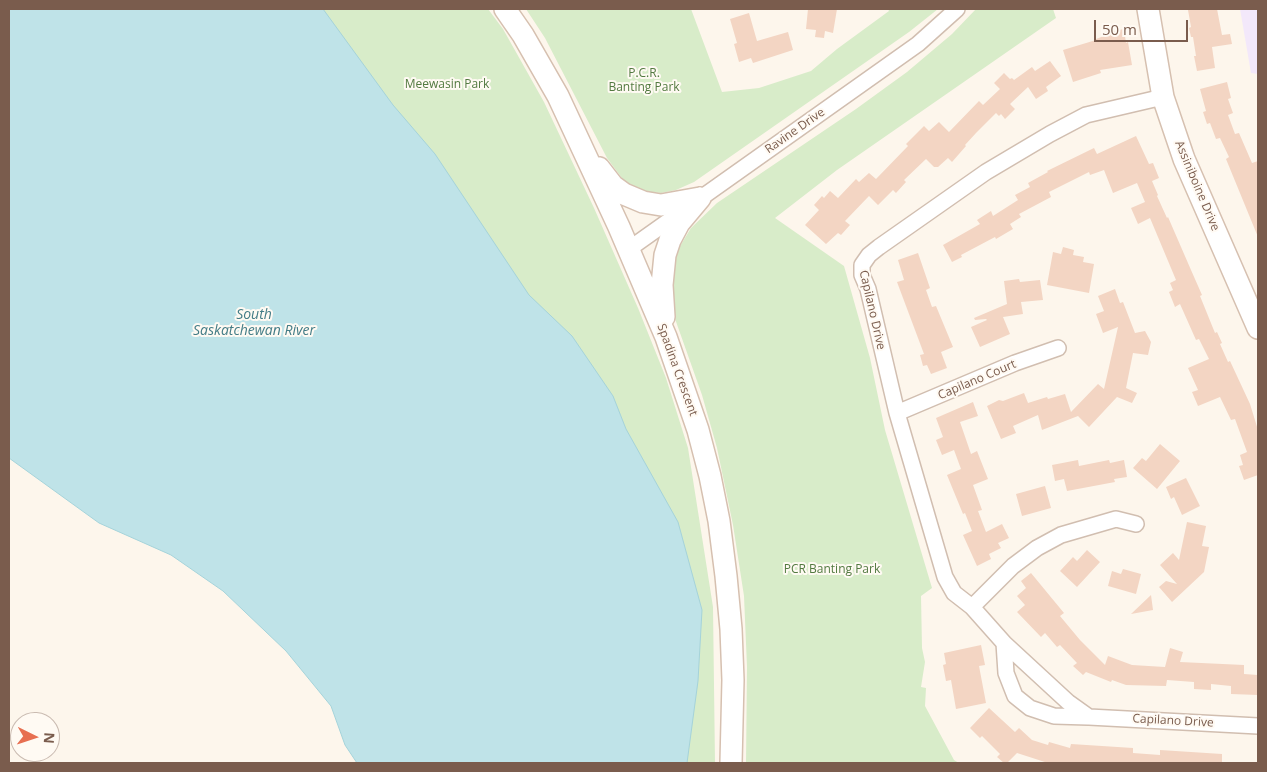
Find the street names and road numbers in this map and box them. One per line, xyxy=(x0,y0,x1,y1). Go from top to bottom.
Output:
street label: Ravine Drive xyxy=(762,105,828,157)
street label: Assiniboine Drive xyxy=(1171,139,1223,233)
street label: Capilano Drive xyxy=(856,269,888,351)
street label: Spadina Crescent xyxy=(654,322,700,418)
street label: Capilano Court xyxy=(936,357,1018,403)
street label: Capilano Drive xyxy=(1132,712,1214,730)

